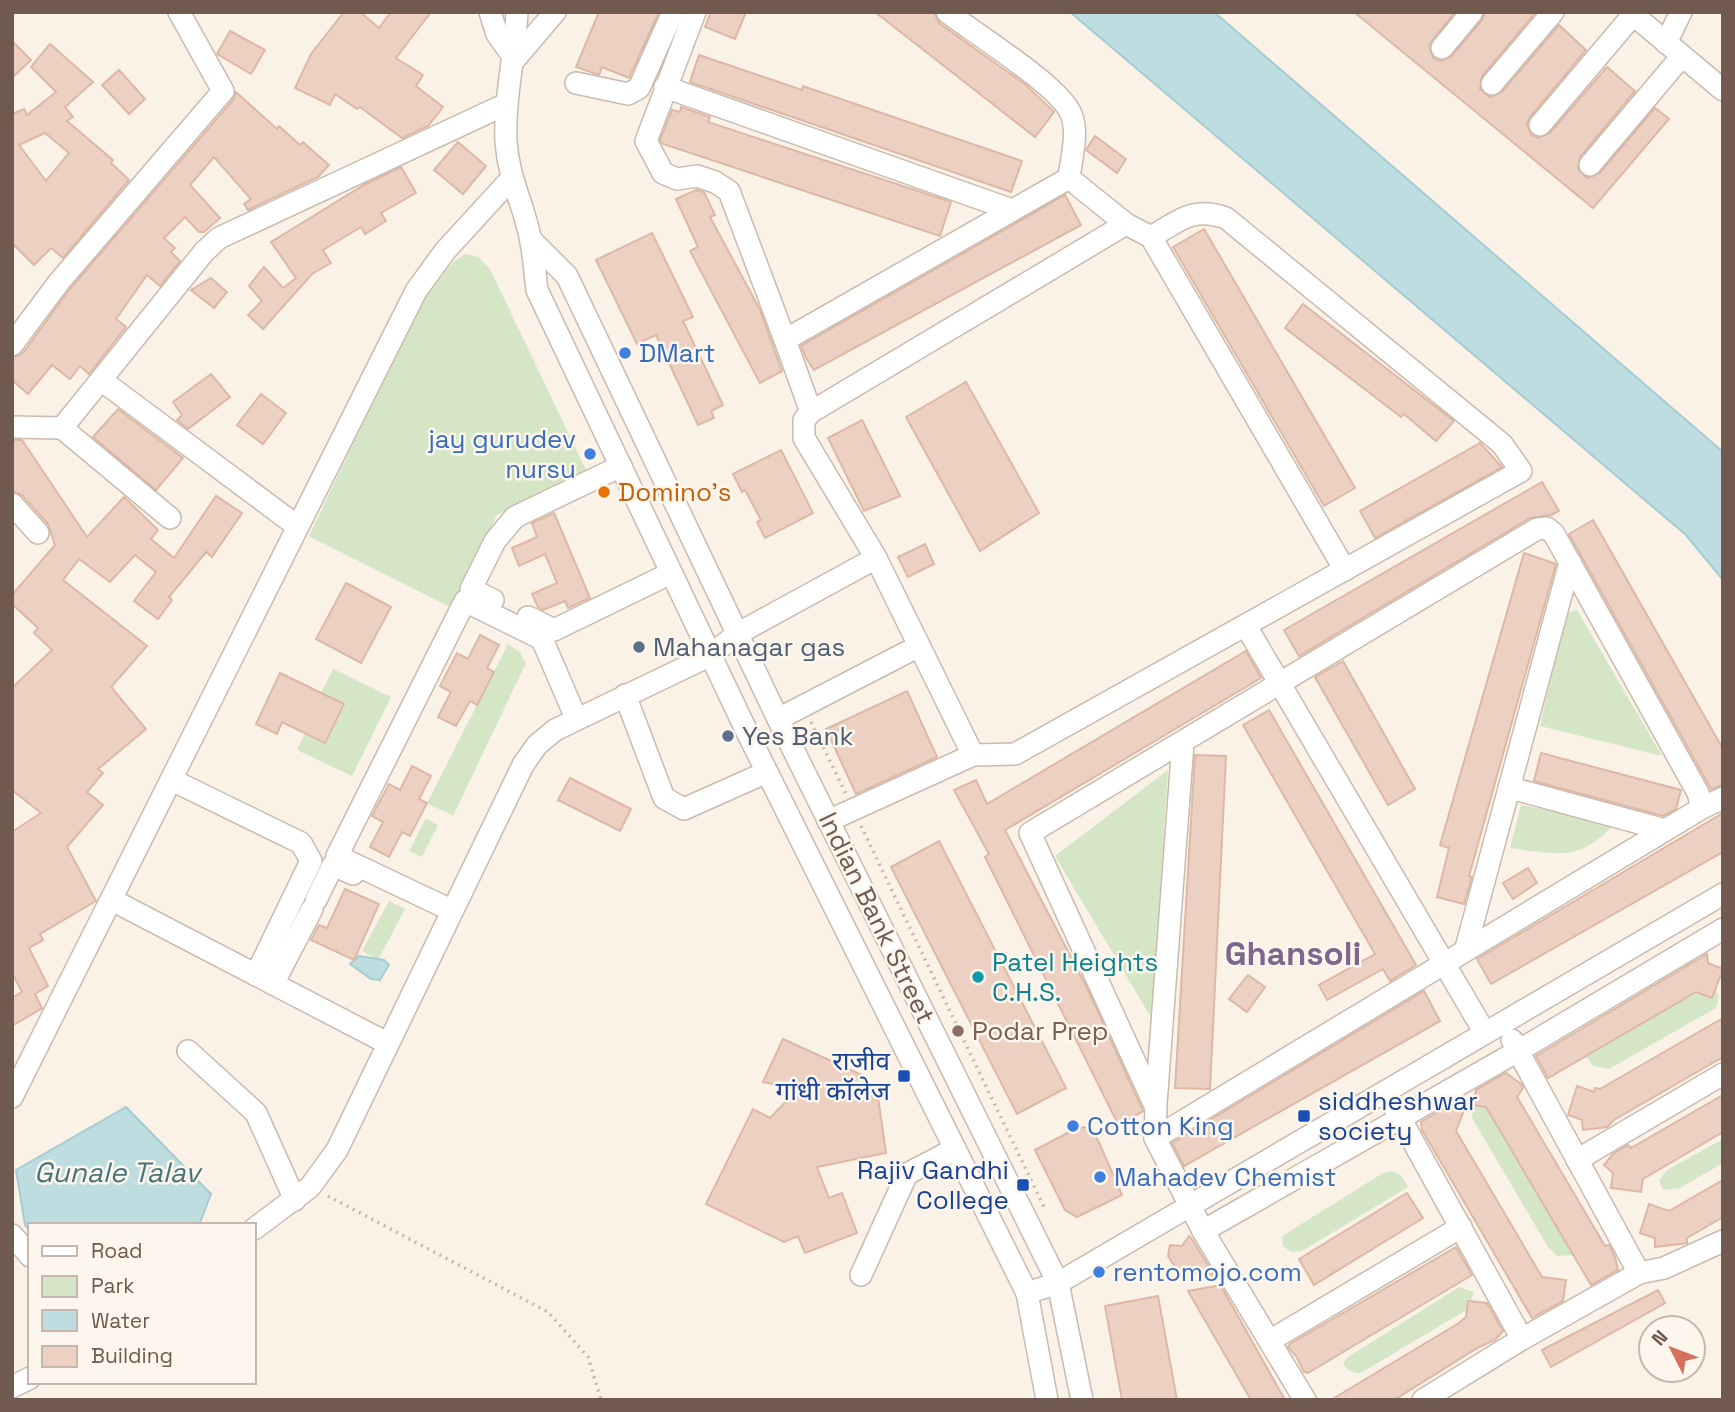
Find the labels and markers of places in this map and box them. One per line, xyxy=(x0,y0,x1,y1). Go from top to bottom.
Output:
place label: DMart xyxy=(639,336,715,370)
marker: DMart xyxy=(617,345,633,361)
place label: jay gurudev nursu xyxy=(427,422,576,486)
marker: jay gurudev nursu xyxy=(582,446,598,462)
place label: Domino's xyxy=(618,475,731,509)
marker: Domino's xyxy=(596,484,612,500)
place label: Mahanagar gas xyxy=(653,630,845,664)
marker: Mahanagar gas xyxy=(631,639,647,655)
place label: Yes Bank xyxy=(742,719,853,753)
marker: Yes Bank xyxy=(720,728,736,744)
place label: Patel Heights C.H.S. xyxy=(992,945,1158,1009)
marker: Patel Heights C.H.S. xyxy=(970,969,986,985)
place label: Podar Prep xyxy=(972,1014,1109,1048)
marker: Podar Prep xyxy=(950,1023,966,1039)
place label: राजीव गांधी कॉलेज xyxy=(776,1044,891,1108)
marker: राजीव गांधी कॉलेज xyxy=(896,1068,912,1084)
place label: siddheshwar society xyxy=(1318,1084,1478,1148)
marker: siddheshwar society xyxy=(1296,1108,1312,1124)
place label: Cotton King xyxy=(1087,1109,1234,1143)
marker: Cotton King xyxy=(1065,1118,1081,1134)
place label: Rajiv Gandhi College xyxy=(857,1153,1009,1217)
place label: Mahadev Chemist xyxy=(1114,1160,1336,1194)
marker: Mahadev Chemist xyxy=(1092,1169,1108,1185)
marker: Rajiv Gandhi College xyxy=(1015,1177,1031,1193)
place label: rentomojo.com xyxy=(1113,1255,1302,1289)
marker: rentomojo.com xyxy=(1091,1264,1107,1280)

